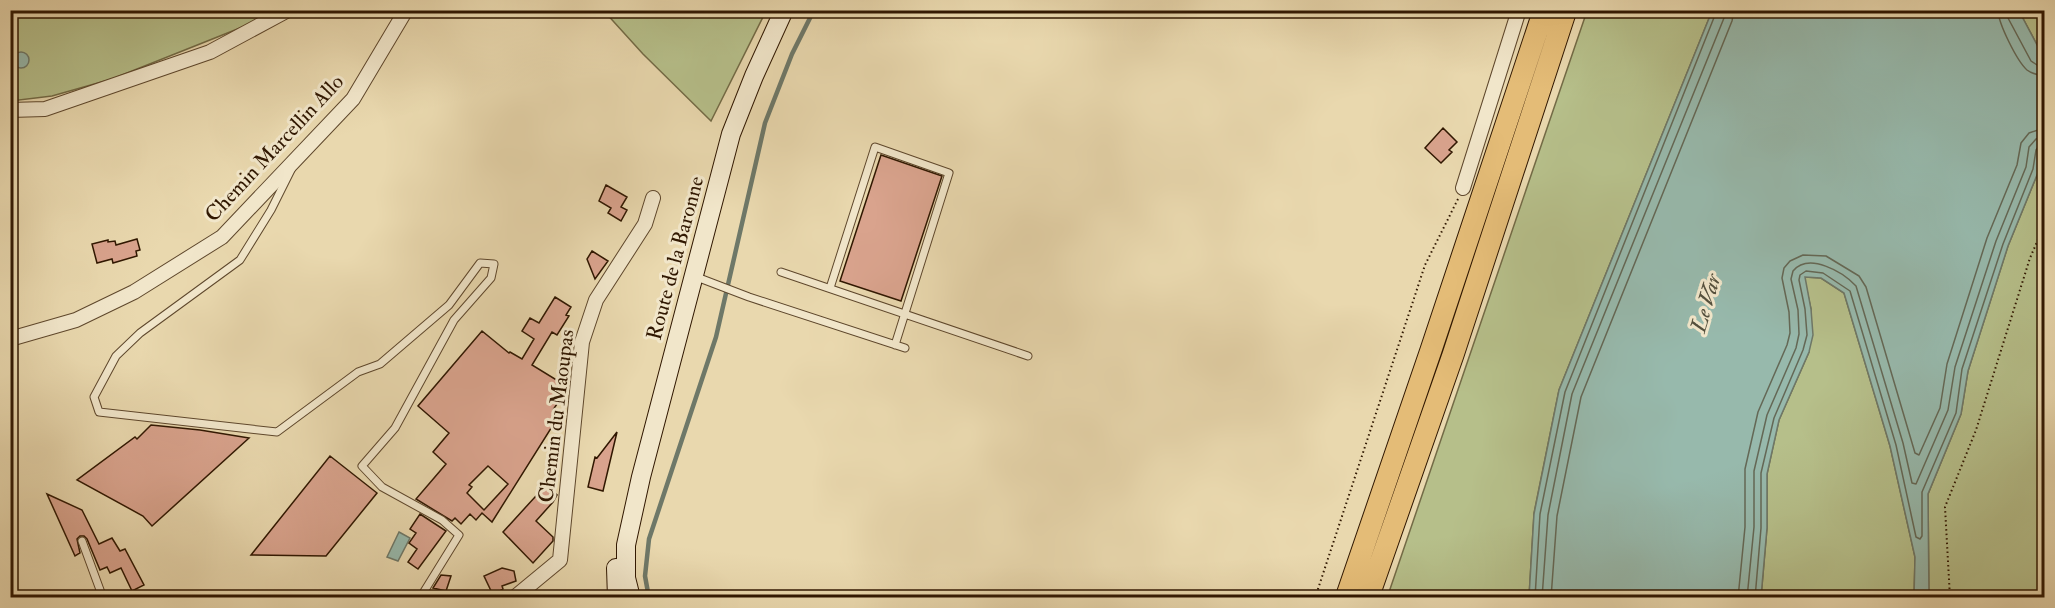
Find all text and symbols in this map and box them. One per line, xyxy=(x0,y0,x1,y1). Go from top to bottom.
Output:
street label: Chemin Marcellin Allo xyxy=(199,69,350,228)
street label: Route de la Baronne xyxy=(641,173,710,343)
water label: Le Var xyxy=(1684,269,1728,337)
street label: Chemin du Maoupas xyxy=(532,328,581,504)

